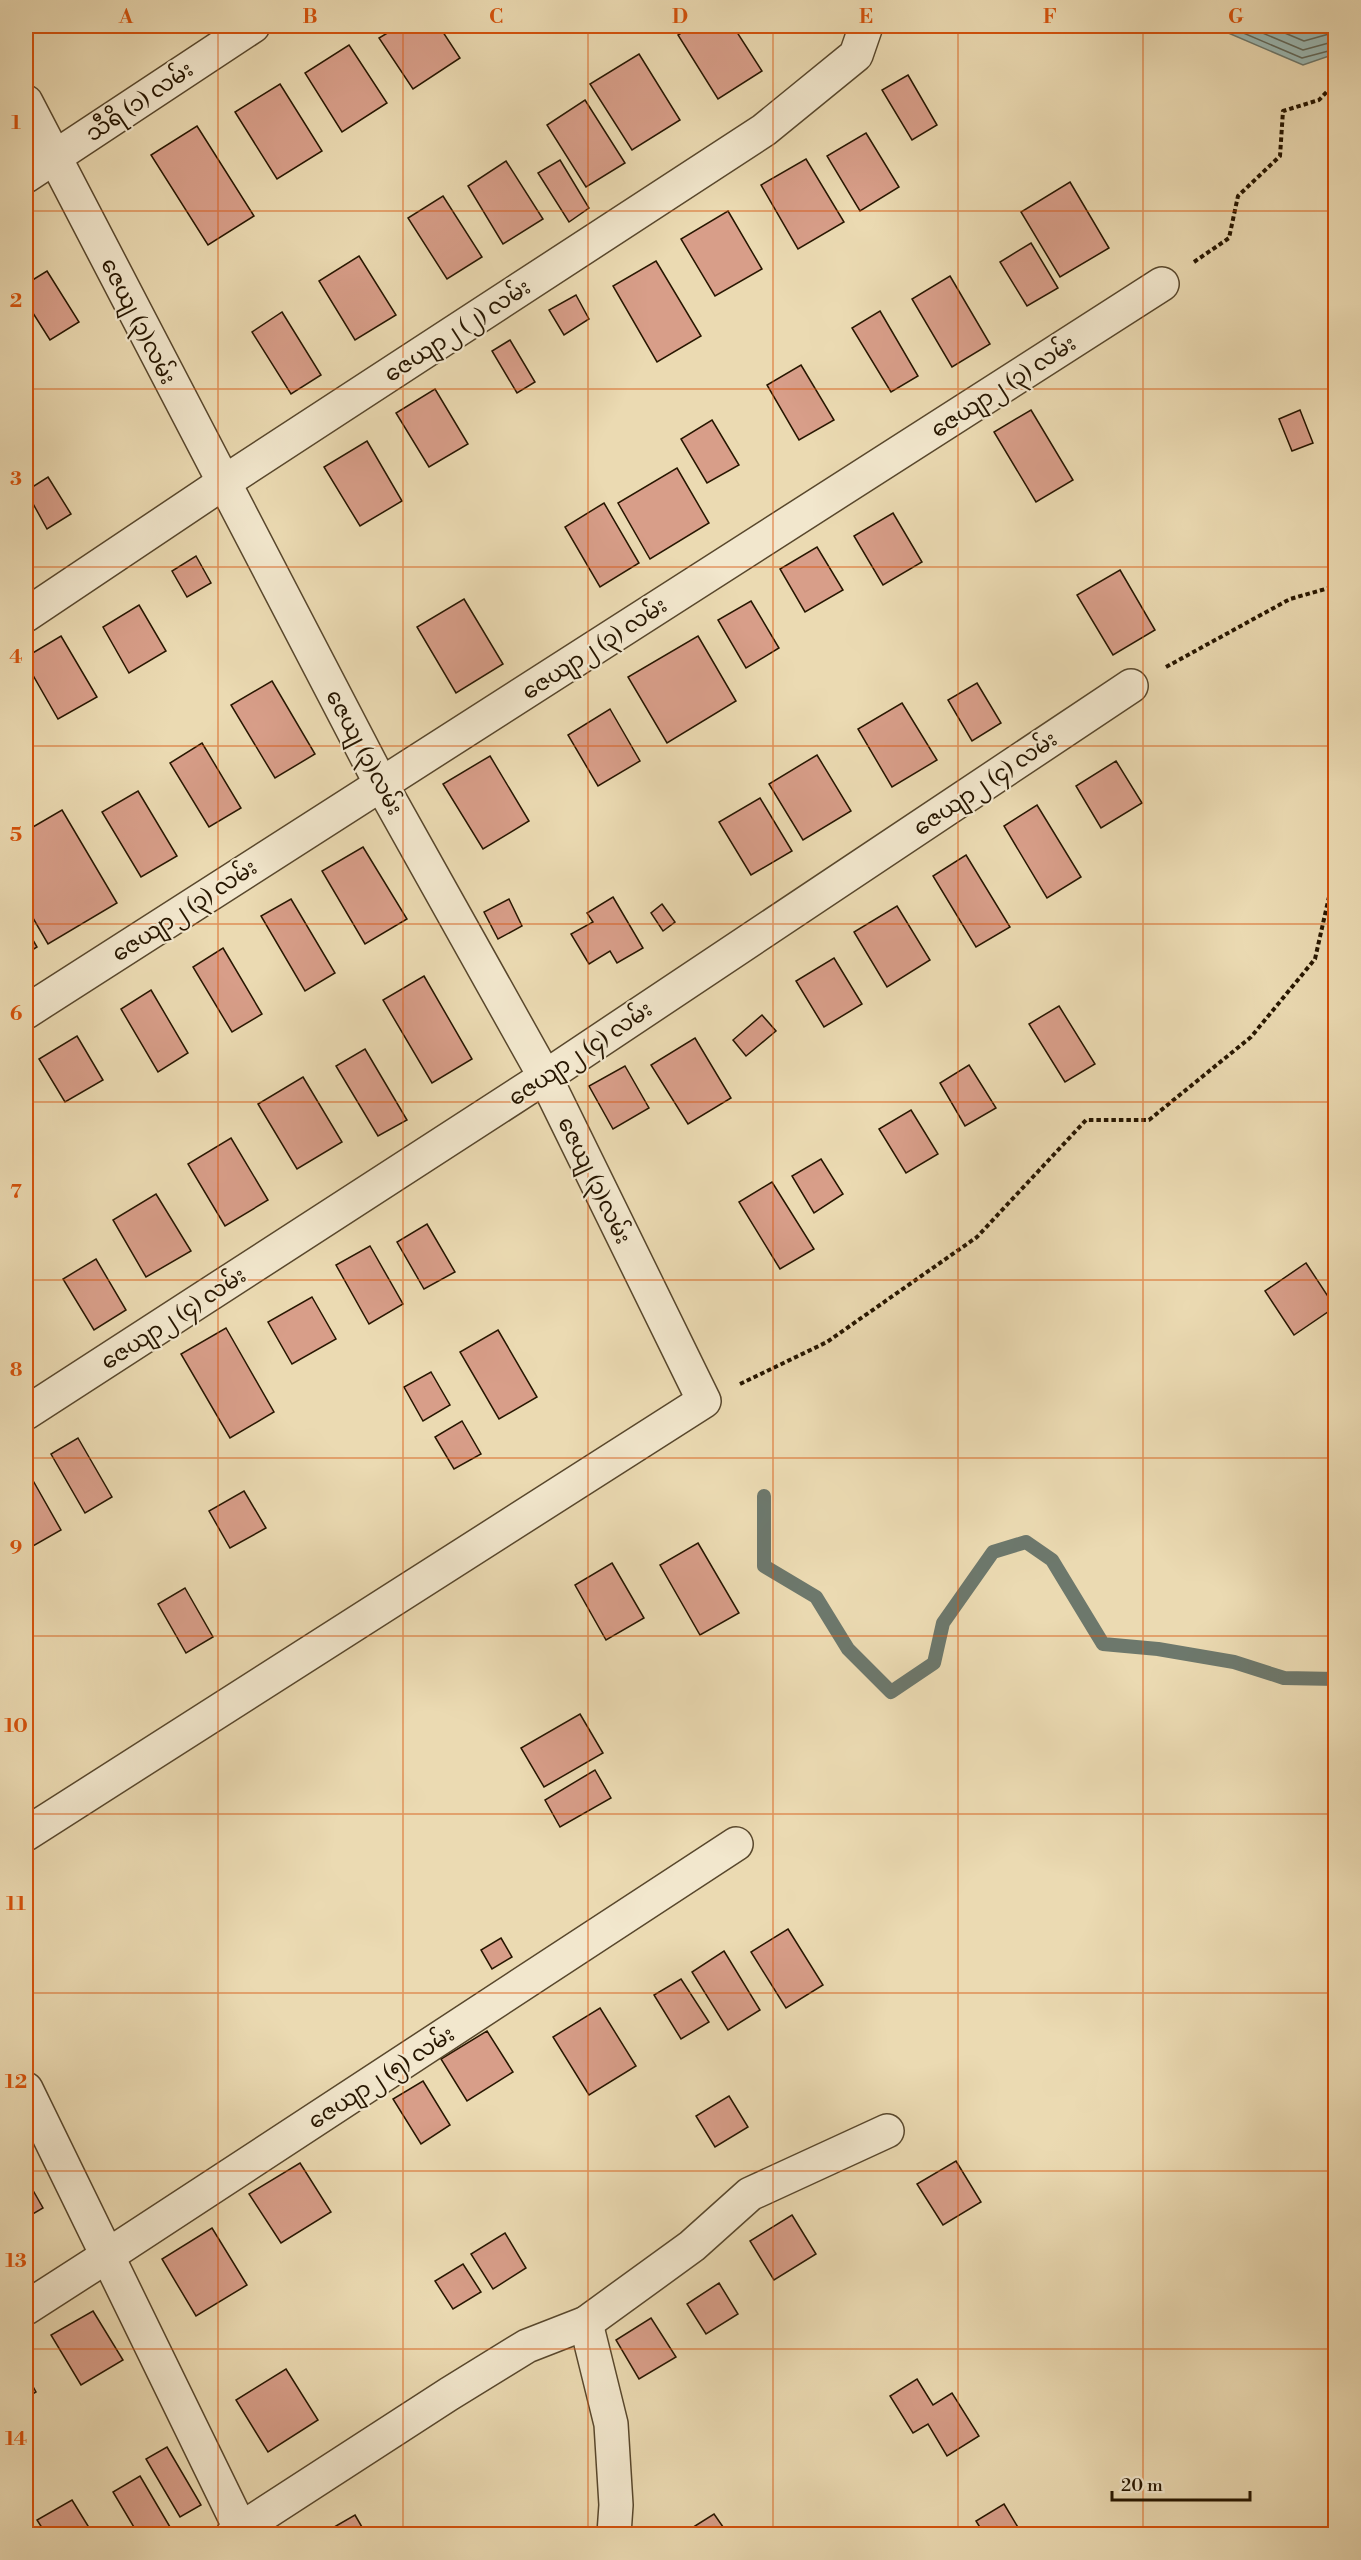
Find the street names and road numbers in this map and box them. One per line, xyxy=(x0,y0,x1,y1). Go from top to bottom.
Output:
street label: သီရိ (၁) လမ်း xyxy=(79,54,200,150)
street label: ဇေယျ (၃)လမ်း xyxy=(91,253,184,391)
street label: ဇေယျာ၂ (၂) လမ်း xyxy=(378,271,538,392)
street label: ဇေယျာ၂ (၃) လမ်း xyxy=(925,328,1084,448)
street label: ဇေယျာ၂ (၃) လမ်း xyxy=(516,590,675,710)
street label: ဇေယျ (၃)လမ်း xyxy=(316,684,411,822)
street label: ဇေယျာ၂ (၄) လမ်း xyxy=(907,724,1065,846)
street label: ဇေယျာ၂ (၃) လမ်း xyxy=(106,852,265,972)
street label: ဇေယျာ၂ (၄) လမ်း xyxy=(502,994,660,1116)
street label: ဇေယျ (၃)လမ်း xyxy=(548,1111,639,1250)
street label: ဇေယျာ၂ (၄) လမ်း xyxy=(95,1260,254,1380)
street label: ဇေယျာ၂ (၅) လမ်း xyxy=(302,2018,462,2139)

